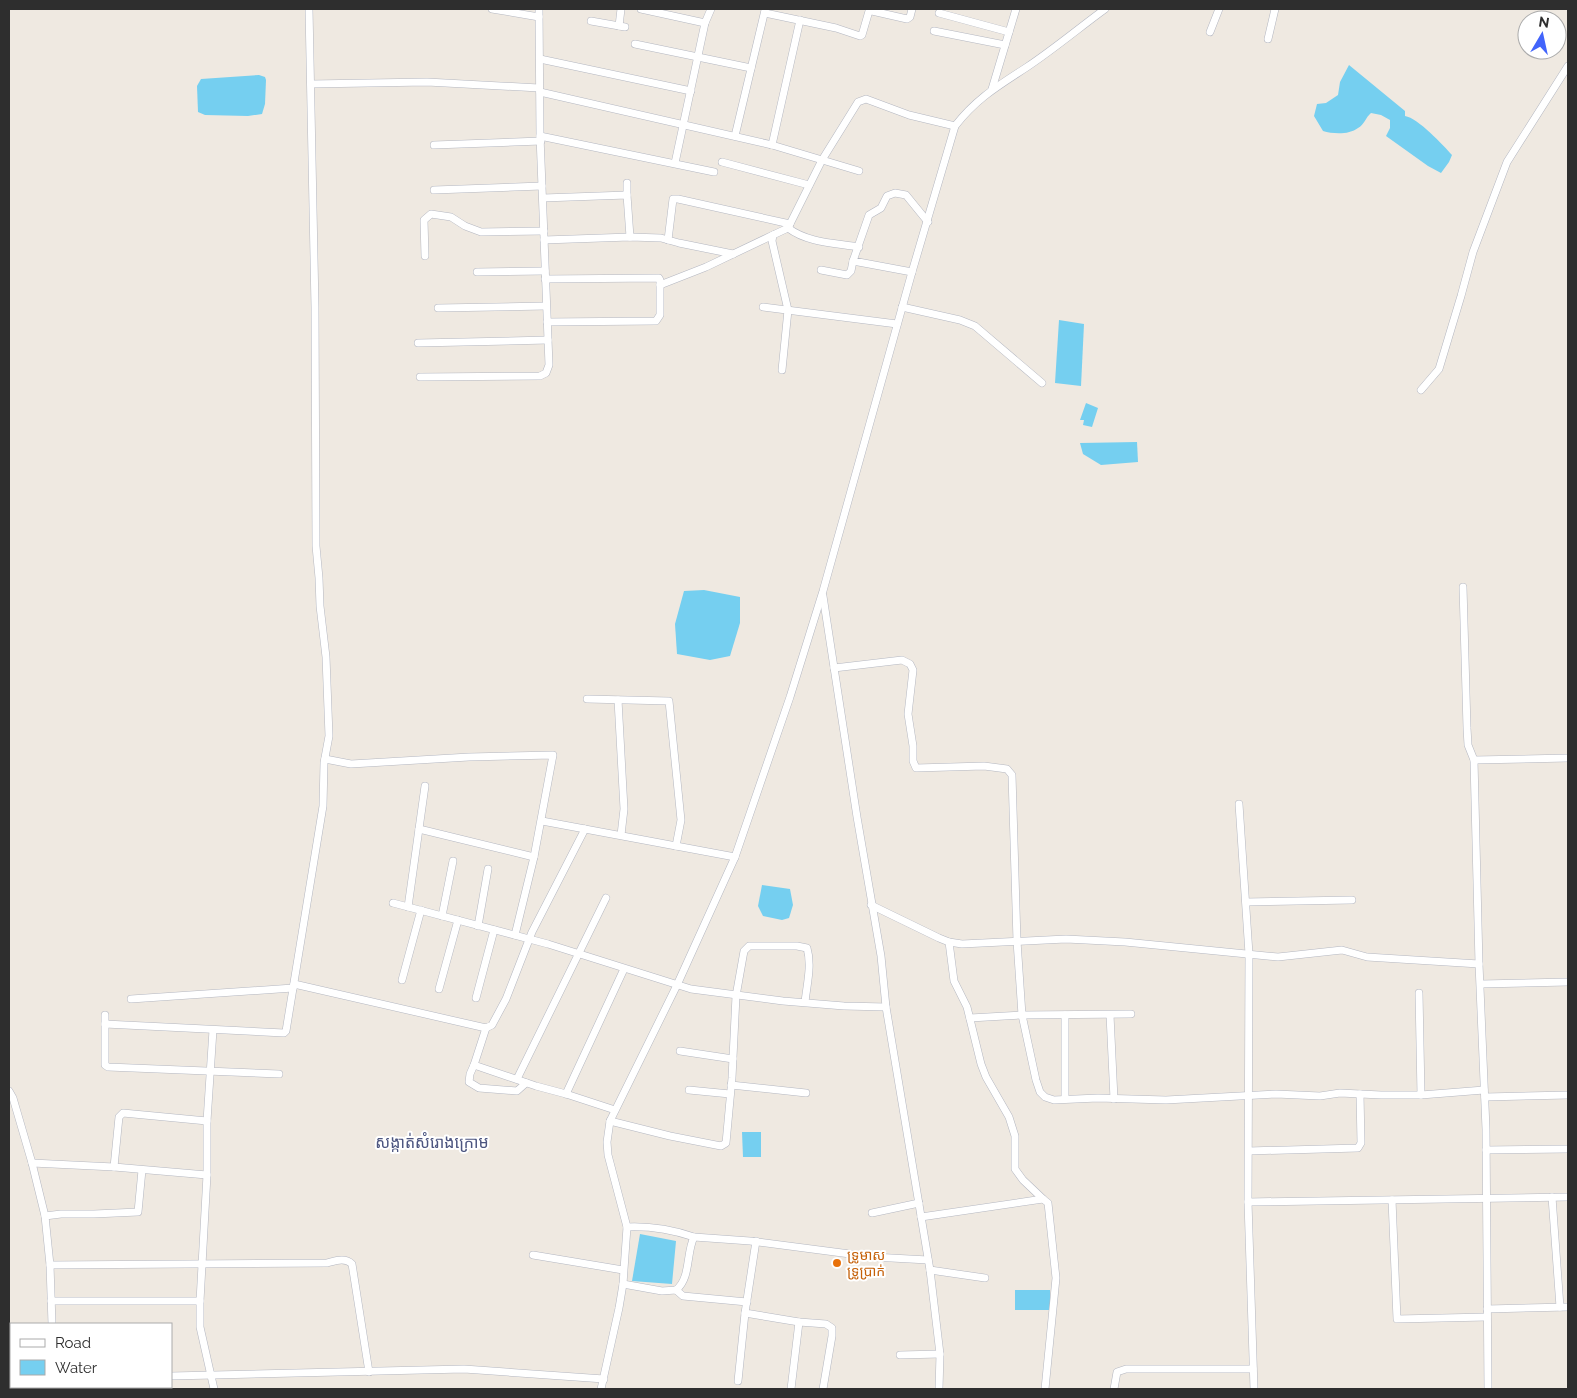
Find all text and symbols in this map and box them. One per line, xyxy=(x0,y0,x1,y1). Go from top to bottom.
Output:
north arrow xyxy=(1517,10,1567,60)
text: N xyxy=(1538,13,1551,31)
district label: សង្កាត់សំរោងក្រោម xyxy=(375,1132,489,1152)
place label: ទ្រូមាស ទ្រូប្រាក់ xyxy=(847,1247,885,1280)
marker: ទ្រូមាស ទ្រូប្រាក់ xyxy=(831,1257,843,1269)
legend xyxy=(10,1323,172,1388)
text: Road xyxy=(55,1334,91,1352)
text: Water xyxy=(55,1359,98,1377)

